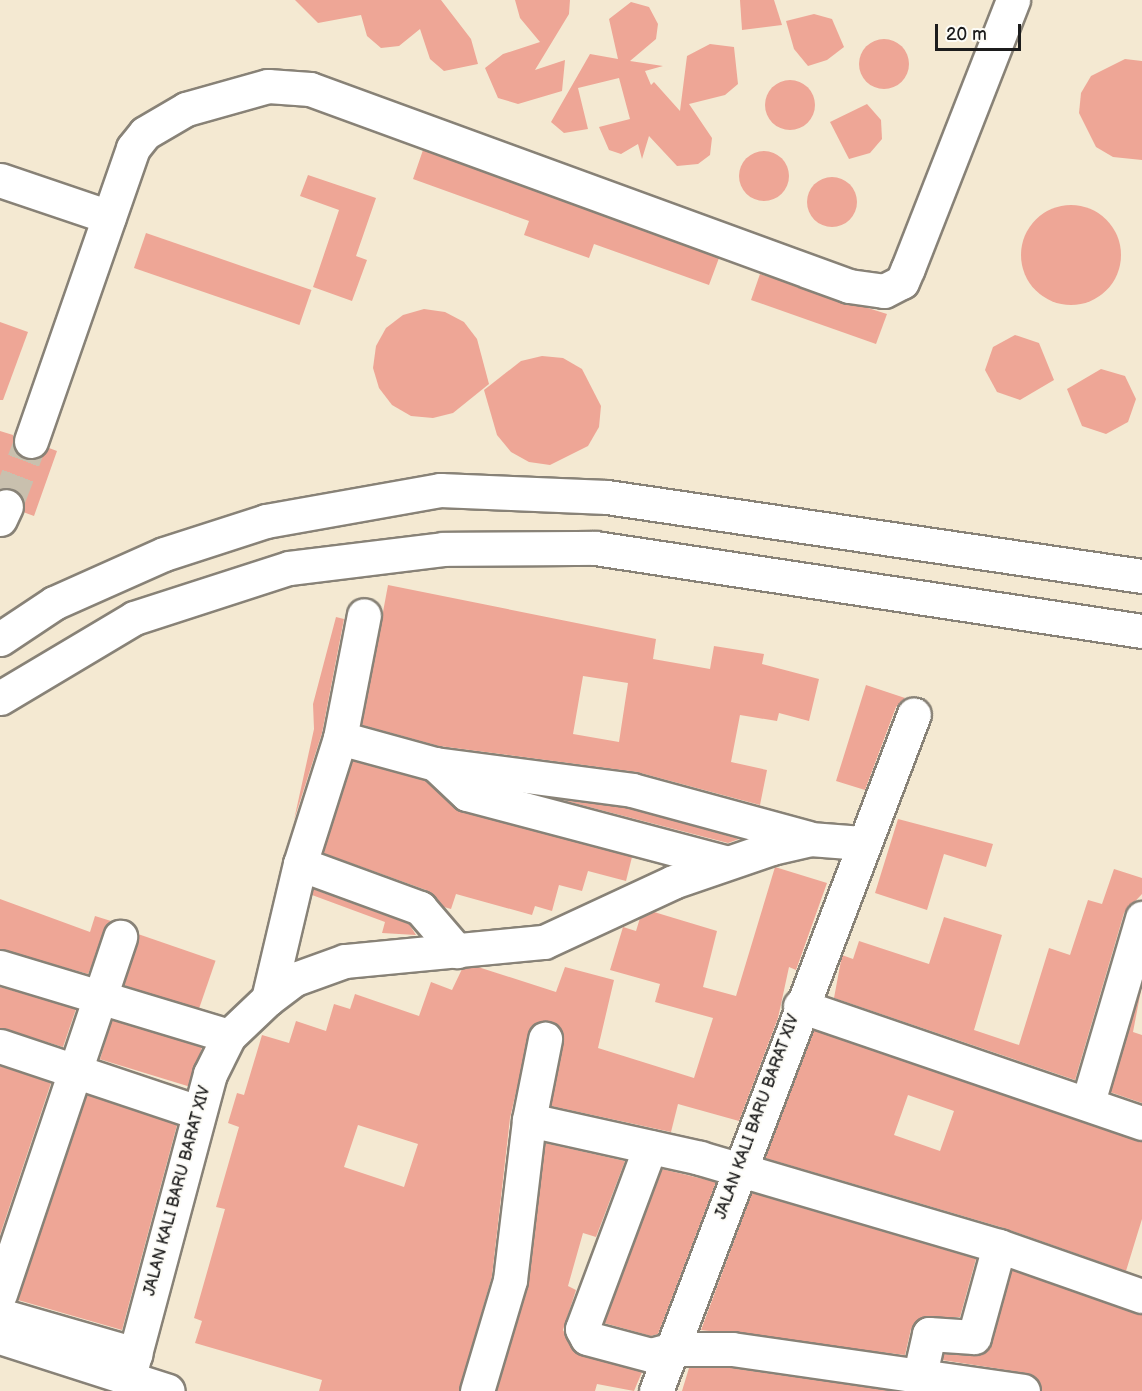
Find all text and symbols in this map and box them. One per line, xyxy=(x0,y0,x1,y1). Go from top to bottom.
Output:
scale bar xyxy=(938,12,1024,50)
text: 20 m xyxy=(946,24,987,45)
street label: JALAN KALI BARU BARAT XIV xyxy=(712,1012,804,1222)
street label: JALAN KALI BARU BARAT XIV xyxy=(141,1083,215,1299)

